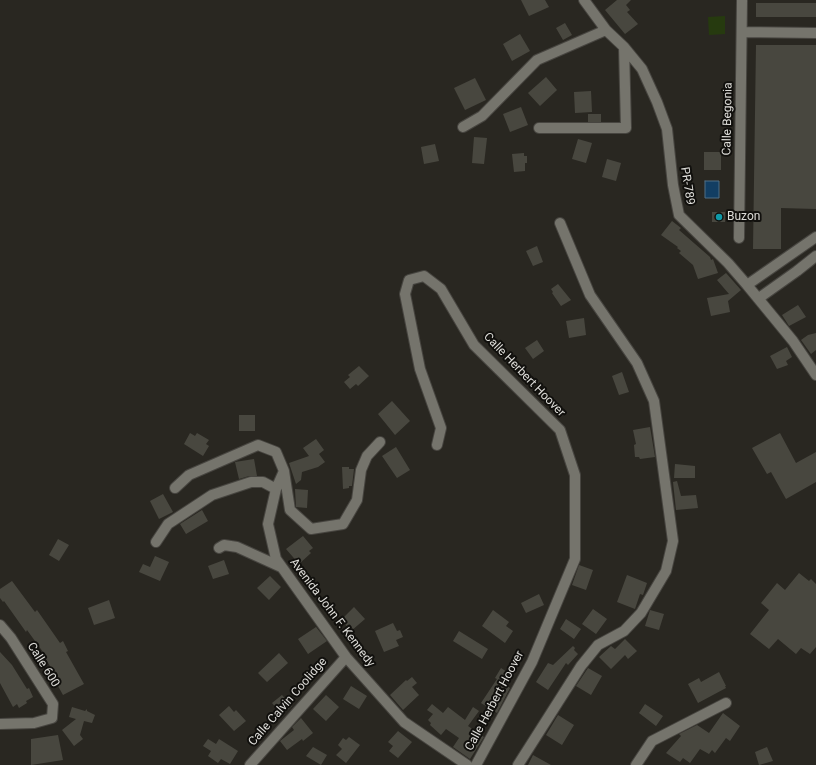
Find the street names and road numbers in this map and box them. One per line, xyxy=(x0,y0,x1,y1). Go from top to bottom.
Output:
street label: Calle Begonia xyxy=(720,82,736,156)
street label: PR-789 xyxy=(677,166,697,206)
street label: Calle Herbert Hoover xyxy=(480,330,568,420)
street label: Avenida John F. Kennedy xyxy=(286,556,378,670)
street label: Calle 600 xyxy=(24,640,62,690)
street label: Calle Herbert Hoover xyxy=(463,649,527,753)
street label: Calle Calvin Coolidge xyxy=(246,655,330,749)

